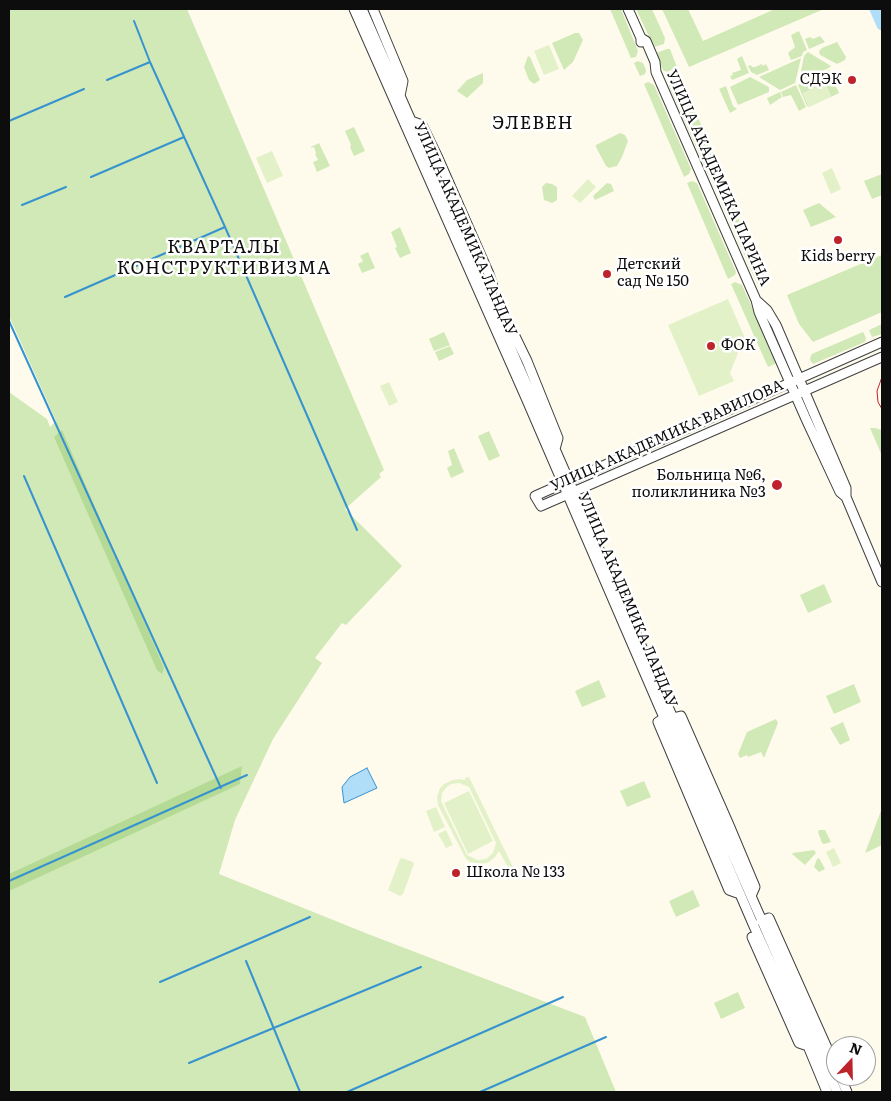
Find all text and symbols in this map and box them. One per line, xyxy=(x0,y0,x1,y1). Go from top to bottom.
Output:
street label: УЛИЦА АКАДЕМИКА ПАРИНА xyxy=(662,67,774,289)
place label: СДЭК xyxy=(800,71,842,89)
marker: СДЭК xyxy=(846,74,858,86)
district label: ЭЛЕВЕН xyxy=(492,113,574,135)
street label: УЛИЦА АКАДЕМИКА ЛАНДАУ xyxy=(410,119,520,339)
marker: Kids berry xyxy=(832,234,844,246)
district label: КВАРТАЛЫ КОНСТРУКТИВИЗМА xyxy=(115,237,333,280)
place label: Kids berry xyxy=(801,248,875,266)
place label: Детский сад № 150 xyxy=(617,256,689,291)
marker: Детский сад № 150 xyxy=(601,268,613,280)
place label: ФОК xyxy=(721,337,756,355)
marker: ФОК xyxy=(705,340,717,352)
street label: УЛИЦА АКАДЕМИКА ВАВИЛОВА xyxy=(548,376,786,496)
place label: Больница №6, поликлиника №3 xyxy=(632,467,766,502)
marker: Больница №6, поликлиника №3 xyxy=(770,478,784,492)
street label: УЛИЦА АКАДЕМИКА ЛАНДАУ xyxy=(573,490,681,710)
place label: Школа № 133 xyxy=(466,864,565,882)
marker: Школа № 133 xyxy=(450,867,462,879)
north arrow xyxy=(826,1036,876,1086)
text: N xyxy=(847,1036,865,1059)

